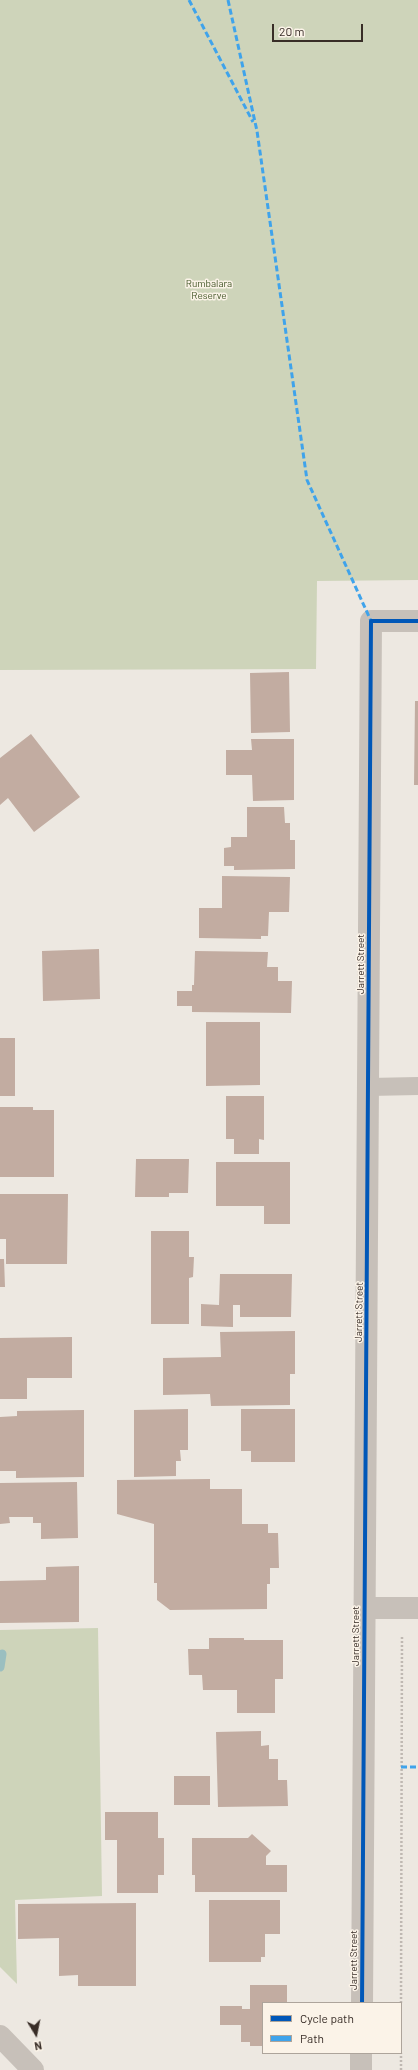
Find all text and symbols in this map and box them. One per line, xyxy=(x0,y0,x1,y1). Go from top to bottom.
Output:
scale bar xyxy=(274,16,365,42)
text: 20 m xyxy=(279,24,305,38)
park label: Rumbalara Reserve xyxy=(186,278,232,302)
street label: Jarrett Street xyxy=(355,934,367,994)
street label: Jarrett Street xyxy=(352,1282,366,1342)
street label: Jarrett Street xyxy=(350,1606,362,1666)
street label: Jarrett Street xyxy=(348,1930,360,1990)
legend xyxy=(262,2002,402,2054)
text: Cycle path xyxy=(300,2011,354,2025)
north arrow xyxy=(16,2014,56,2054)
text: Path xyxy=(300,2031,324,2045)
text: N xyxy=(33,2039,43,2053)

